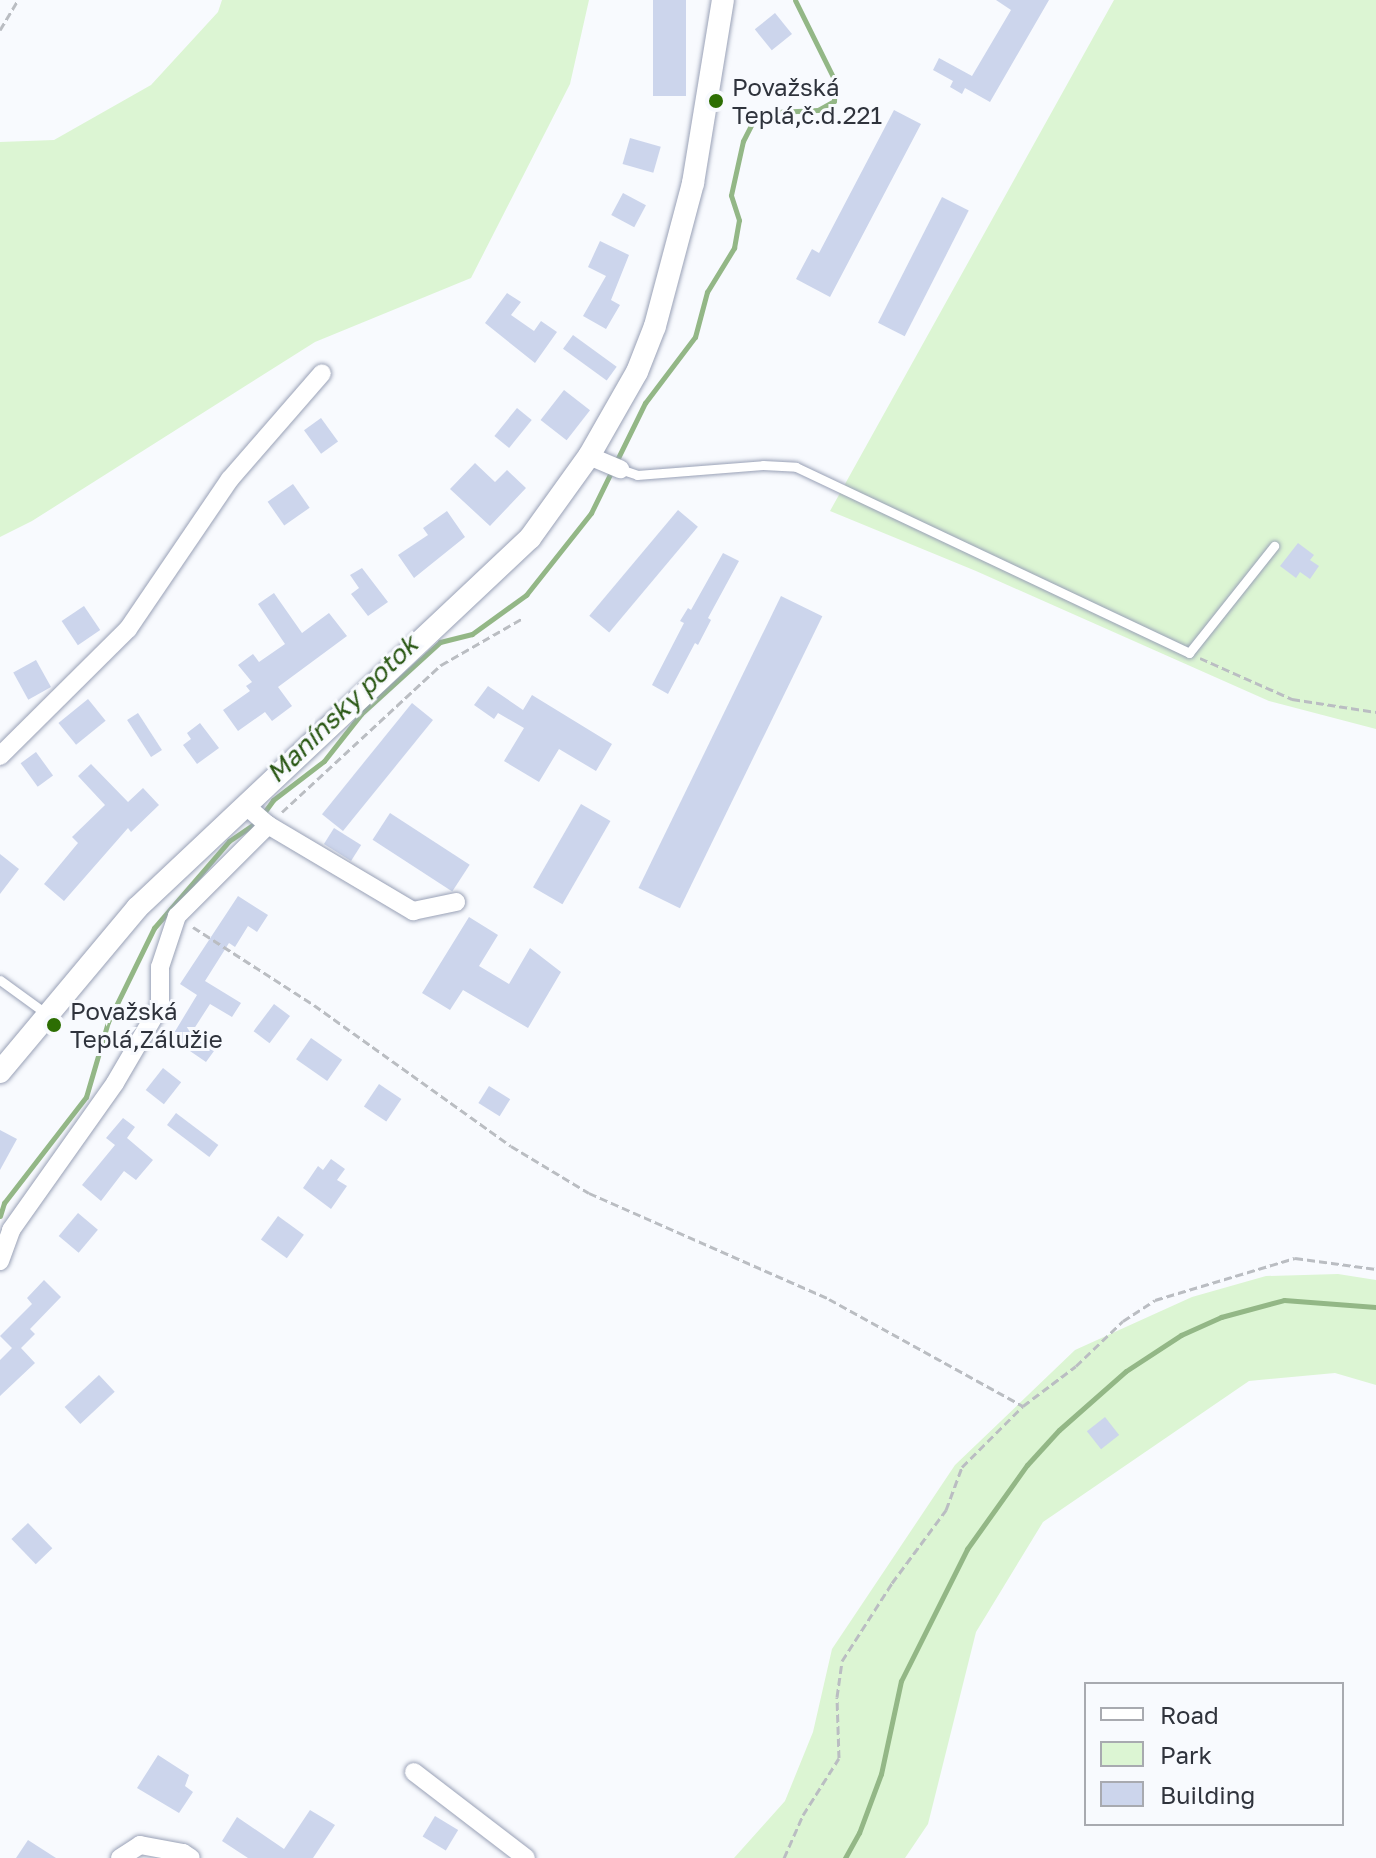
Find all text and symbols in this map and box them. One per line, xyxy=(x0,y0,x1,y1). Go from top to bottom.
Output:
place label: Považská Teplá,č.d.221 xyxy=(732,73,882,129)
marker: Považská Teplá,č.d.221 xyxy=(707,92,725,110)
water label: Manínsky potok xyxy=(260,629,424,789)
place label: Považská Teplá,Zálužie xyxy=(70,997,223,1053)
marker: Považská Teplá,Zálužie xyxy=(45,1016,63,1034)
legend xyxy=(1084,1682,1344,1826)
text: Road xyxy=(1160,1700,1219,1729)
text: Park xyxy=(1160,1740,1212,1769)
text: Building xyxy=(1160,1780,1255,1809)

